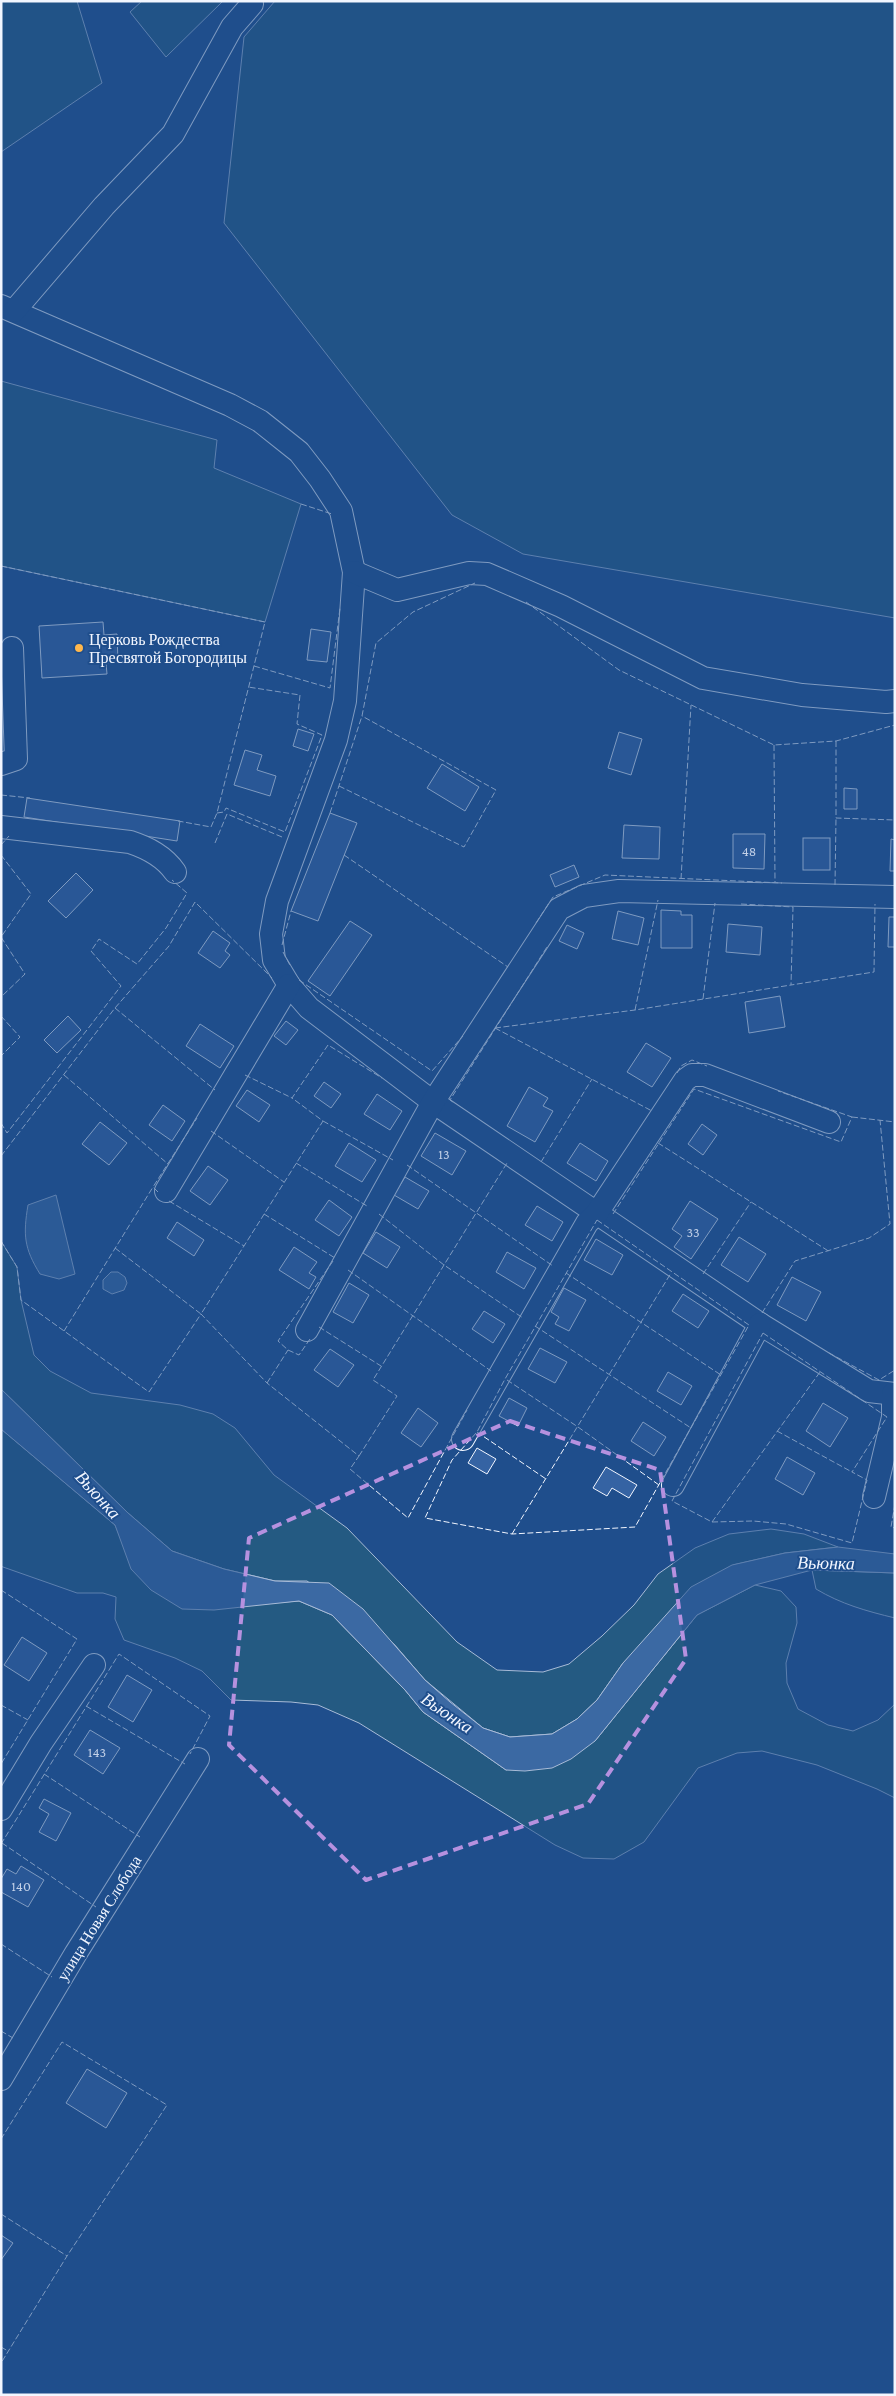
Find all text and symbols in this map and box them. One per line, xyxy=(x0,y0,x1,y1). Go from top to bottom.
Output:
place label: Церковь Рождества Пресвятой Богородицы xyxy=(89,631,247,667)
marker: Церковь Рождества Пресвятой Богородицы xyxy=(73,642,85,654)
house number: 48 xyxy=(742,843,756,859)
house number: 13 xyxy=(438,1146,450,1162)
house number: 33 xyxy=(686,1224,700,1240)
water label: Вьюнка xyxy=(71,1467,125,1523)
water label: Вьюнка xyxy=(797,1552,855,1574)
water label: Вьюнка xyxy=(417,1689,477,1737)
house number: 143 xyxy=(88,1744,106,1760)
street label: улица Новая Слобода xyxy=(54,1852,145,1984)
house number: 140 xyxy=(11,1878,31,1894)

